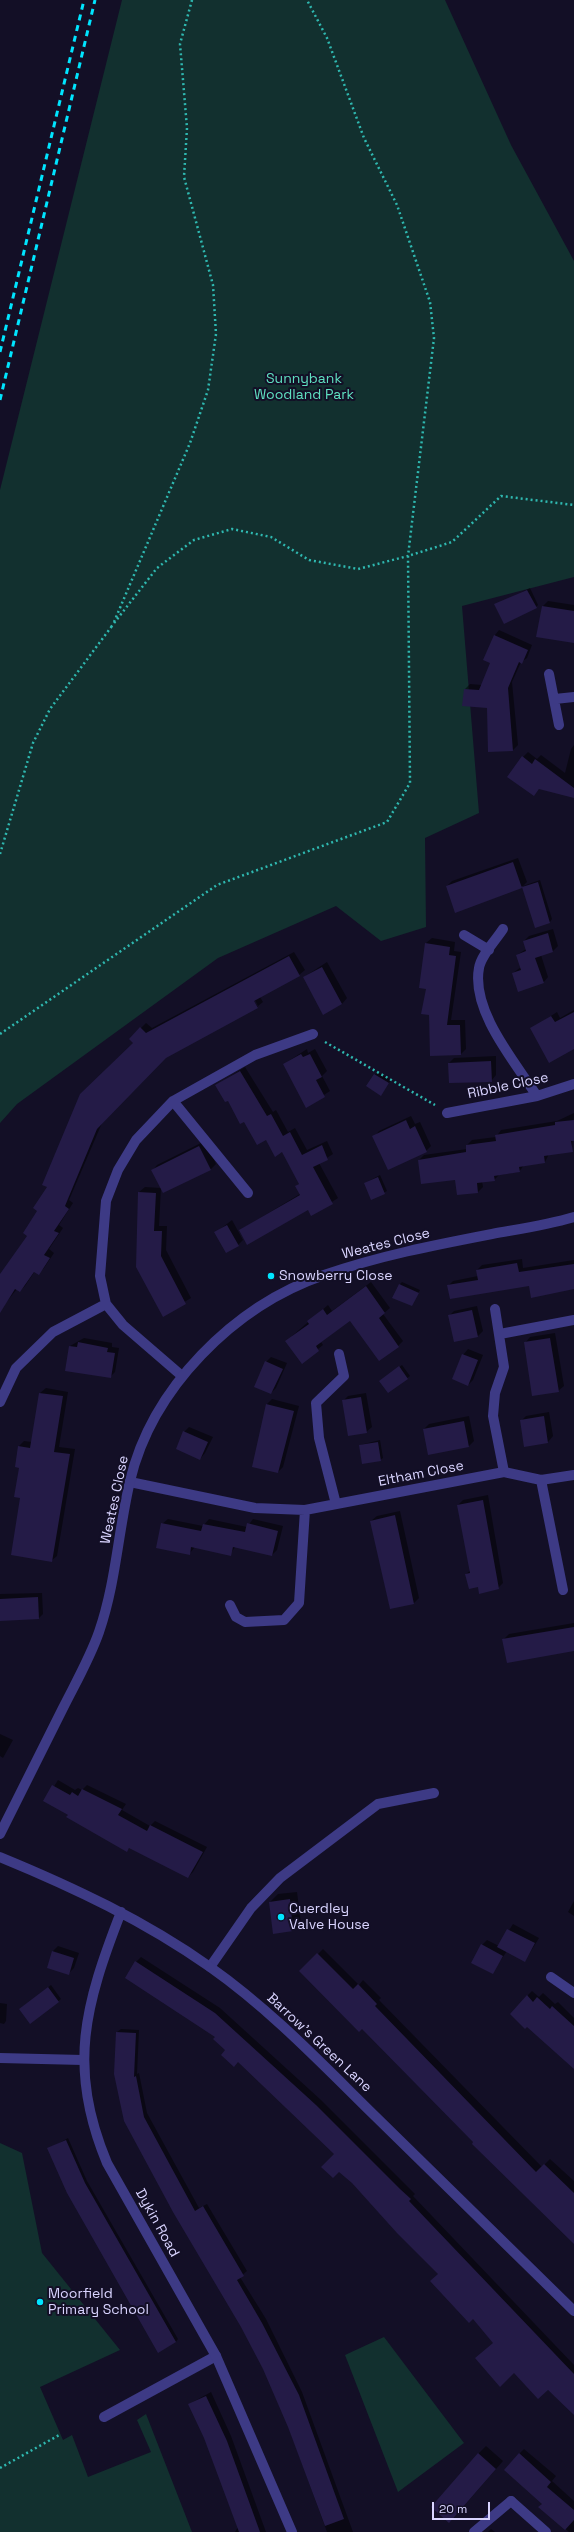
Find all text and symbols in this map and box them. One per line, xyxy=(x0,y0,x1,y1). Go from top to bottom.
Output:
park label: Sunnybank Woodland Park xyxy=(254,371,354,404)
street label: Ribble Close xyxy=(466,1069,550,1103)
street label: Weates Close xyxy=(340,1225,432,1263)
place label: Snowberry Close xyxy=(279,1268,393,1284)
marker: Snowberry Close xyxy=(266,1271,276,1281)
street label: Weates Close xyxy=(97,1454,133,1546)
street label: Eltham Close xyxy=(377,1457,465,1491)
place label: Cuerdley Valve House xyxy=(289,1901,370,1934)
marker: Cuerdley Valve House xyxy=(276,1912,286,1922)
street label: Barrow's Green Lane xyxy=(263,1990,375,2096)
street label: Dykin Road xyxy=(131,2186,183,2260)
place label: Moorfield Primary School xyxy=(48,2286,149,2318)
marker: Moorfield Primary School xyxy=(35,2297,45,2307)
scale bar xyxy=(434,2494,492,2520)
text: 20 m xyxy=(439,2501,467,2517)

